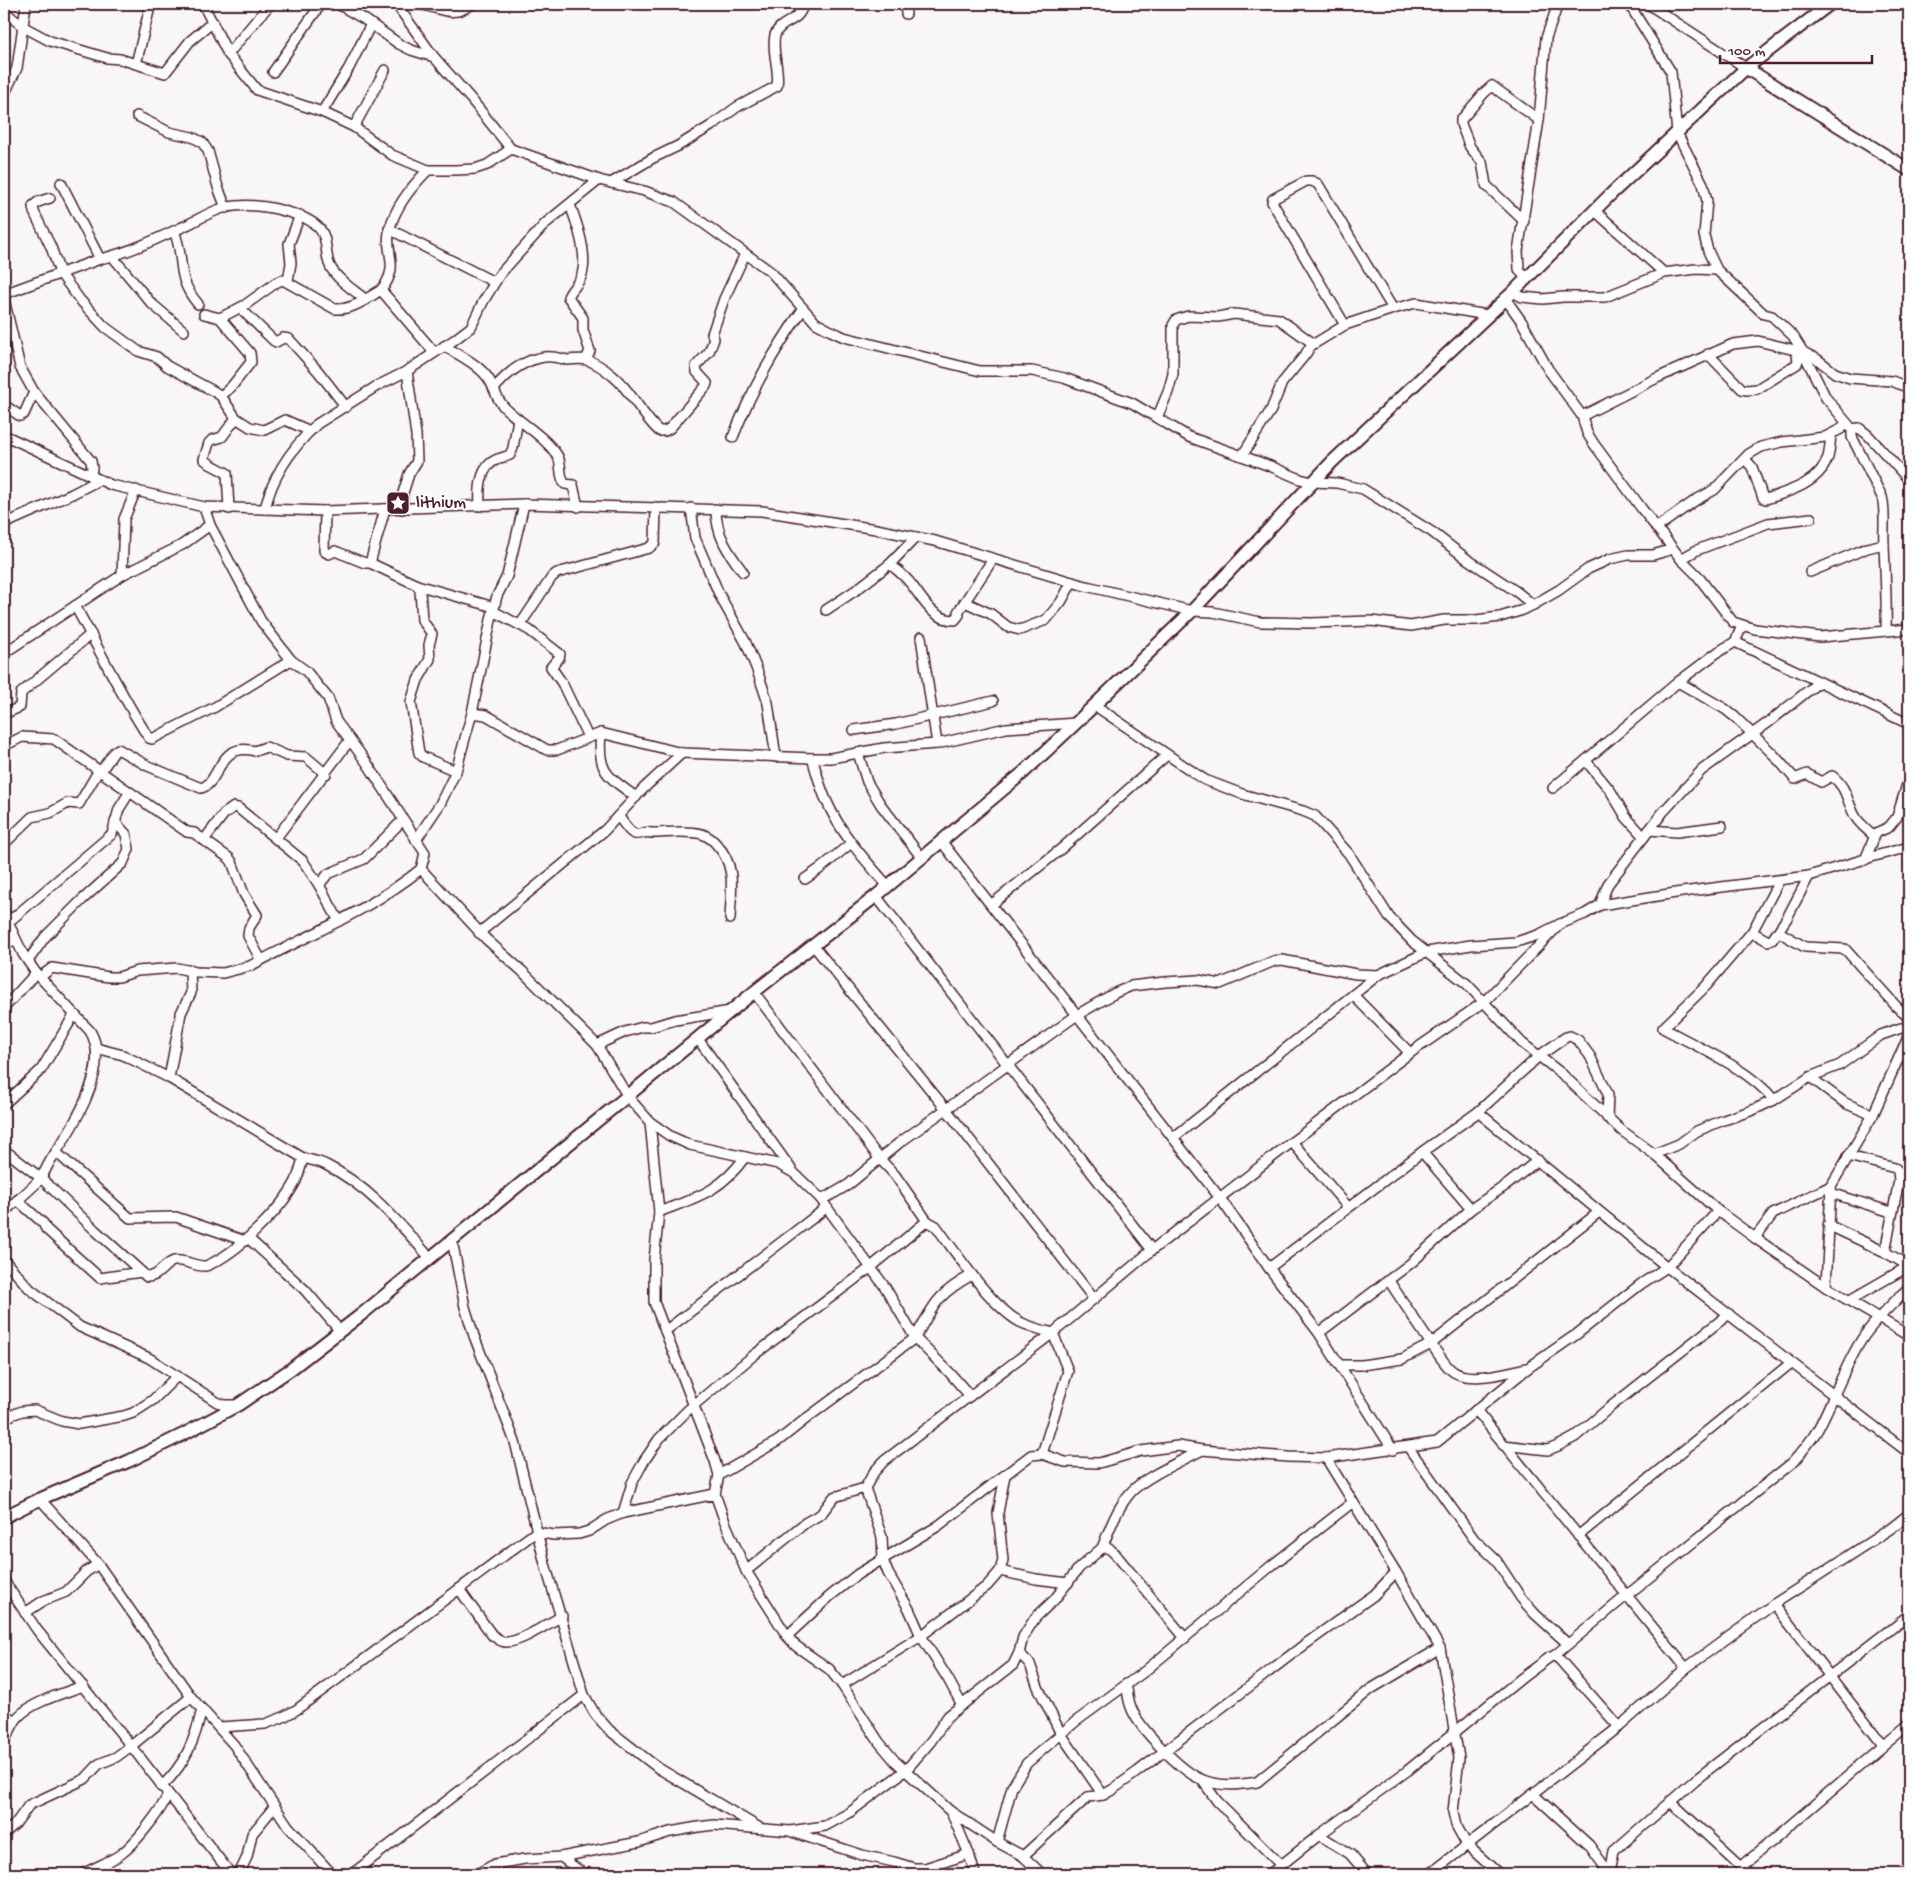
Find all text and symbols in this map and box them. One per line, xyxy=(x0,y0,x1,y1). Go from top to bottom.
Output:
scale bar xyxy=(1720,32,1873,64)
text: 100 m xyxy=(1727,43,1766,61)
place icon: lithium xyxy=(385,490,411,516)
place label: lithium xyxy=(416,493,466,514)

